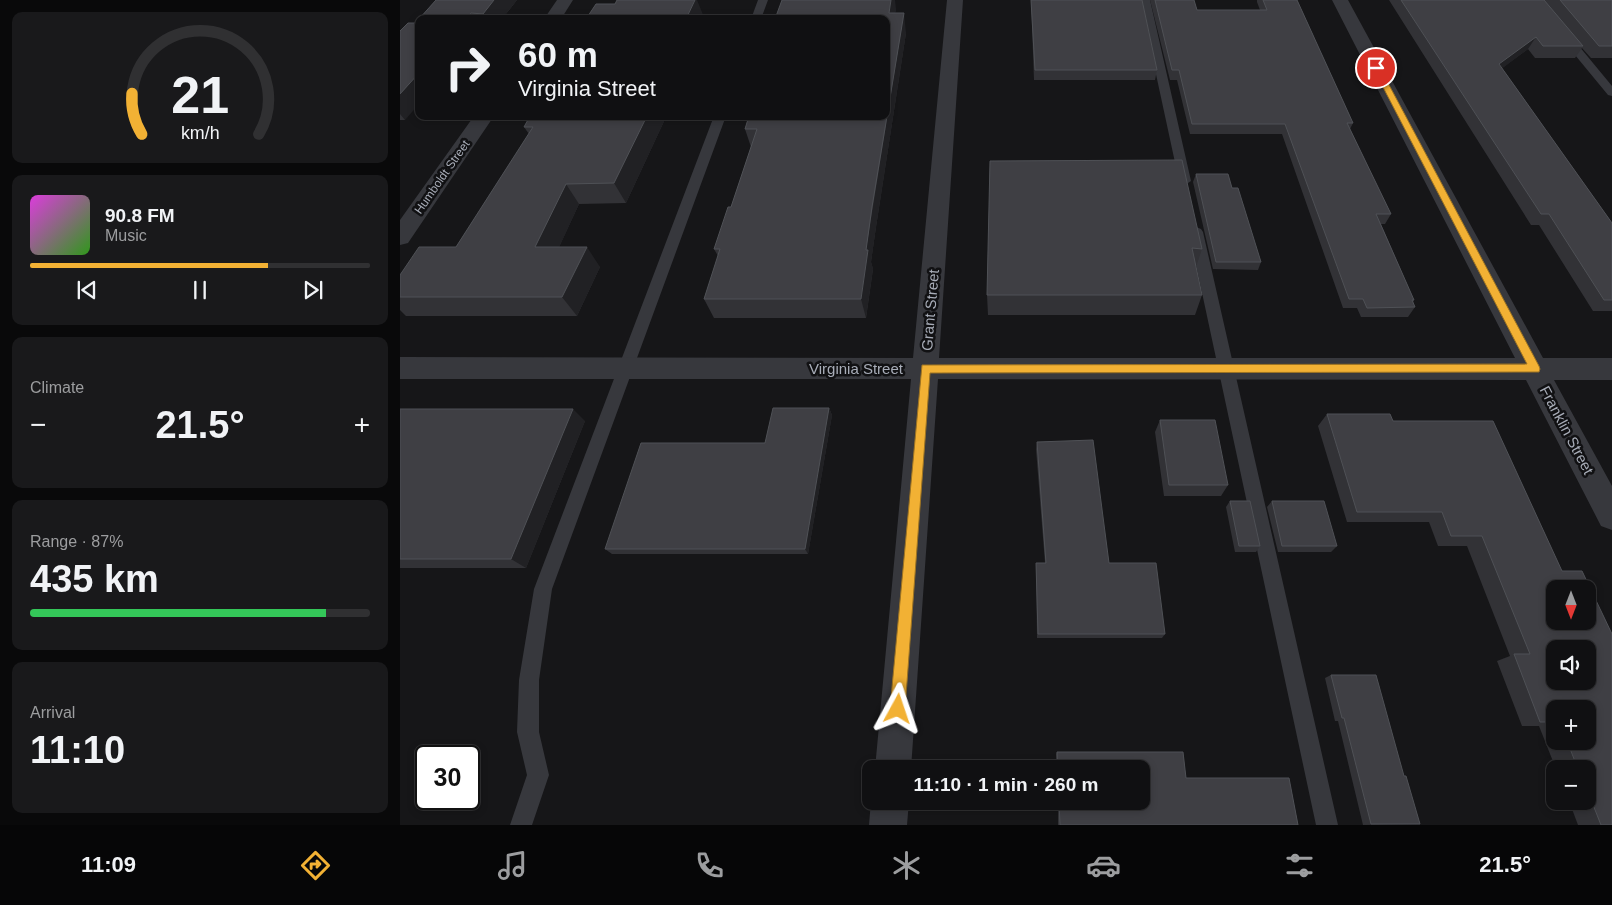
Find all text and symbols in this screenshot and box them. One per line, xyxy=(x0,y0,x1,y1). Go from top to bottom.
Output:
icon: right xyxy=(435,35,500,100)
text: 60 m xyxy=(518,35,598,74)
pin xyxy=(1355,47,1397,89)
icon: arrive xyxy=(1362,54,1390,82)
text: 21 xyxy=(171,66,229,124)
text: Virginia Street xyxy=(518,76,656,101)
text: km/h xyxy=(181,123,219,143)
street label: Humboldt Street xyxy=(411,137,473,217)
text: 90.8 FM xyxy=(105,205,175,226)
text: Music xyxy=(105,227,147,244)
street label: Grant Street xyxy=(918,268,942,351)
icon: previous xyxy=(73,276,101,304)
icon: pause xyxy=(186,276,214,304)
icon: next xyxy=(299,276,327,304)
street label: Virginia Street xyxy=(809,360,904,377)
text: Climate xyxy=(30,379,84,396)
street label: Franklin Street xyxy=(1537,383,1598,478)
text: 21.5° xyxy=(155,404,245,446)
text: − xyxy=(30,409,46,440)
text: + xyxy=(354,409,370,440)
text: Range · 87% xyxy=(30,533,123,550)
text: 435 km xyxy=(30,558,159,600)
north arrow xyxy=(1546,580,1596,630)
map controls xyxy=(1546,580,1596,810)
button: sound xyxy=(1546,640,1596,690)
position arrow xyxy=(871,682,923,734)
button: + xyxy=(1546,700,1596,750)
text: Arrival xyxy=(30,704,75,721)
text: 11:10 xyxy=(30,729,125,771)
speed limit sign: 30 xyxy=(415,745,480,810)
button: − xyxy=(1546,760,1596,810)
text: 11:10 · 1 min · 260 m xyxy=(914,774,1098,795)
icon: directions xyxy=(298,848,333,883)
icon: music xyxy=(495,848,530,883)
icon: phone xyxy=(692,848,727,883)
icon: climate xyxy=(889,848,924,883)
icon: car xyxy=(1086,848,1121,883)
icon: filters xyxy=(1282,848,1317,883)
text: 11:09 xyxy=(81,852,136,877)
text: 21.5° xyxy=(1479,852,1531,877)

